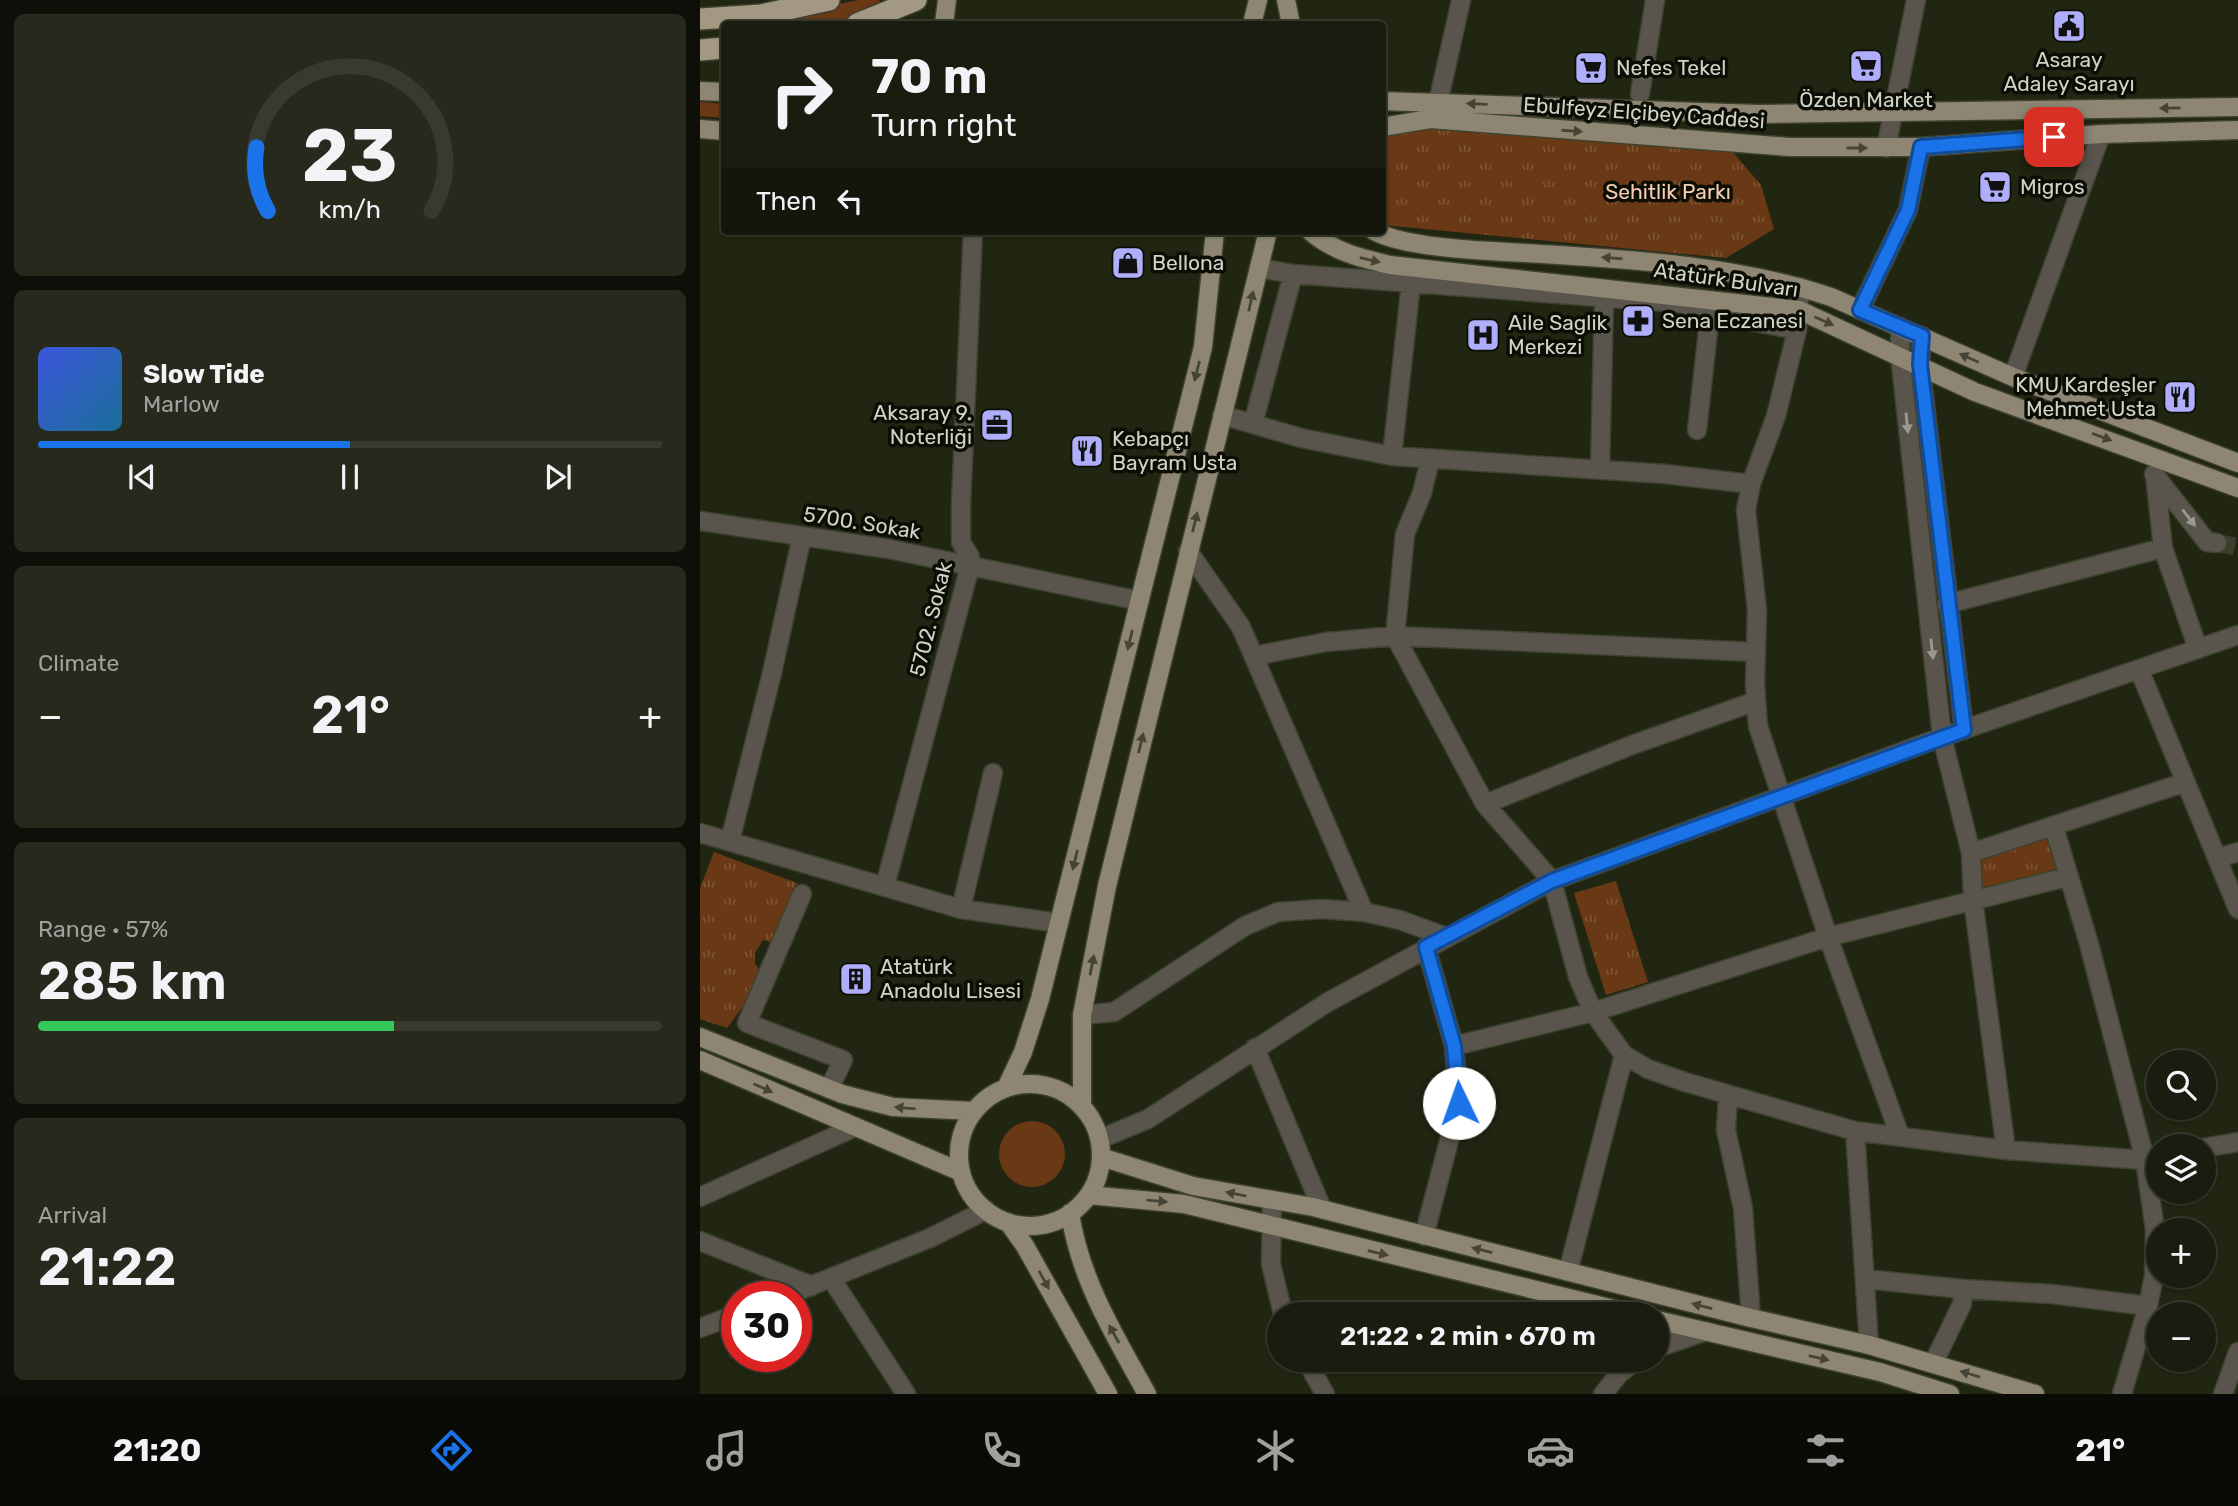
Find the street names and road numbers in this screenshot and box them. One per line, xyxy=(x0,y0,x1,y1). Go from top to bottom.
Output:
street label: Ebulfeyz Elçibey Caddesi xyxy=(1522,92,1766,133)
street label: Atatürk Bulvarı xyxy=(1652,257,1800,302)
street label: 5700. Sokak xyxy=(802,501,923,544)
street label: 5702. Sokak xyxy=(904,559,957,679)

